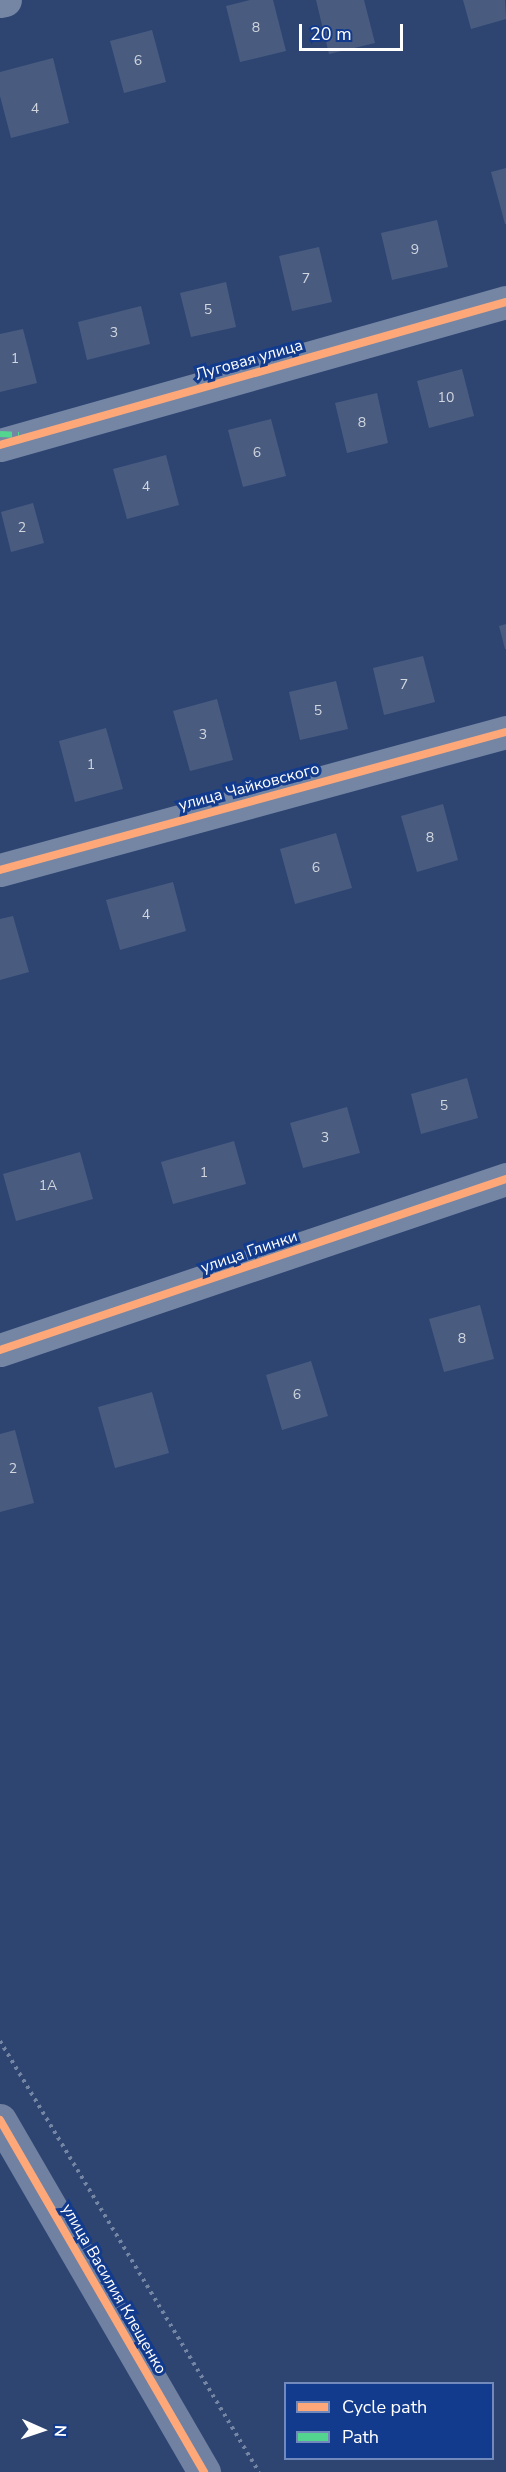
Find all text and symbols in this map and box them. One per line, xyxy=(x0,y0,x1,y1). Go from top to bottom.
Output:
scale bar xyxy=(302,12,406,50)
house number: 8 xyxy=(252,20,260,36)
text: 20 m xyxy=(310,22,352,46)
house number: 6 xyxy=(134,53,142,69)
house number: 4 xyxy=(31,101,39,117)
house number: 9 xyxy=(411,242,419,258)
house number: 7 xyxy=(302,271,310,287)
house number: 5 xyxy=(204,302,212,318)
house number: 3 xyxy=(110,325,118,341)
street label: Луговая улица xyxy=(193,335,305,385)
house number: 1 xyxy=(11,351,19,367)
house number: 10 xyxy=(438,390,454,406)
house number: 8 xyxy=(358,415,366,431)
house number: 6 xyxy=(253,445,261,461)
house number: 4 xyxy=(142,479,150,495)
house number: 2 xyxy=(18,520,26,536)
house number: 7 xyxy=(400,677,408,693)
house number: 5 xyxy=(314,703,322,719)
house number: 3 xyxy=(199,727,207,743)
house number: 1 xyxy=(87,757,95,773)
street label: улица Чайковского xyxy=(177,759,321,815)
house number: 8 xyxy=(426,830,434,846)
house number: 6 xyxy=(312,860,320,876)
house number: 4 xyxy=(142,907,150,923)
house number: 5 xyxy=(440,1098,448,1114)
house number: 3 xyxy=(321,1130,329,1146)
house number: 1 xyxy=(200,1165,208,1181)
house number: 1А xyxy=(39,1178,57,1194)
street label: улица Глинки xyxy=(198,1227,300,1277)
house number: 8 xyxy=(458,1331,466,1347)
house number: 6 xyxy=(293,1387,301,1403)
house number: 2 xyxy=(9,1461,17,1477)
street label: улица Василия Клещенко xyxy=(57,2201,171,2377)
legend xyxy=(284,2382,494,2460)
text: Cycle path xyxy=(342,2395,427,2419)
north arrow xyxy=(12,2400,72,2460)
text: N xyxy=(49,2424,71,2437)
text: Path xyxy=(342,2425,379,2449)

